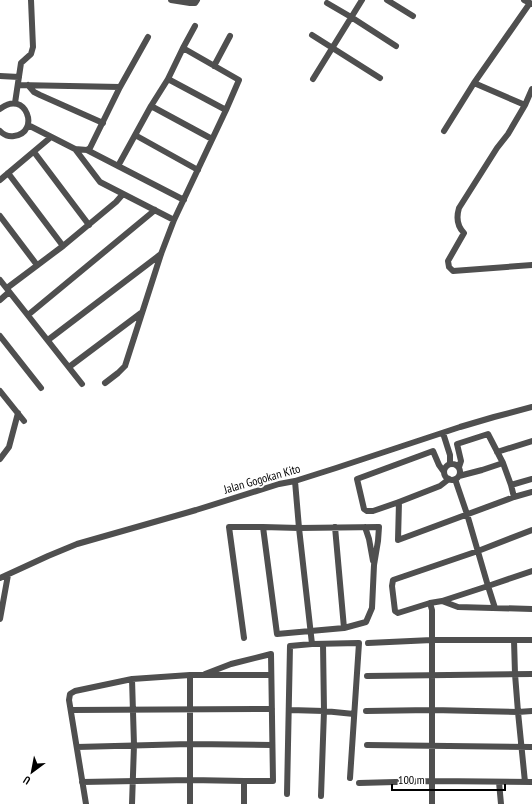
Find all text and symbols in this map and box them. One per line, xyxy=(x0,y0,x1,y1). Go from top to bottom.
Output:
street label: Jalan Gogokan Kito xyxy=(221,460,302,497)
north arrow xyxy=(12,752,52,792)
scale bar xyxy=(392,766,505,792)
text: 100 m xyxy=(398,772,425,787)
text: U xyxy=(20,773,33,788)

